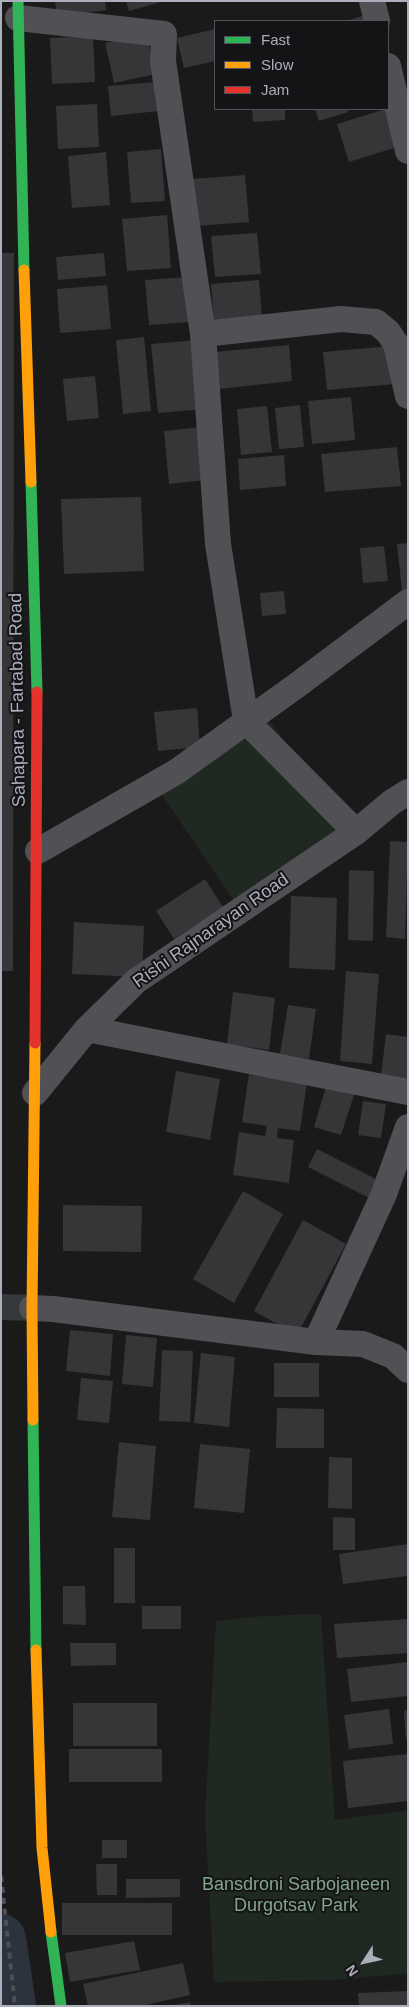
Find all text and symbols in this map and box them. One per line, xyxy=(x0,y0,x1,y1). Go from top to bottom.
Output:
legend xyxy=(214,20,389,110)
text: Fast xyxy=(261,31,290,48)
text: Slow xyxy=(261,56,294,73)
text: Jam xyxy=(261,81,289,98)
street label: Sahapara - Fartabad Road xyxy=(5,593,31,807)
street label: Rishi Rajnarayan Road xyxy=(129,869,293,993)
park label: Bansdroni Sarbojaneen Durgotsav Park xyxy=(202,1874,390,1916)
north arrow xyxy=(339,1937,389,1987)
text: N xyxy=(342,1962,361,1979)

